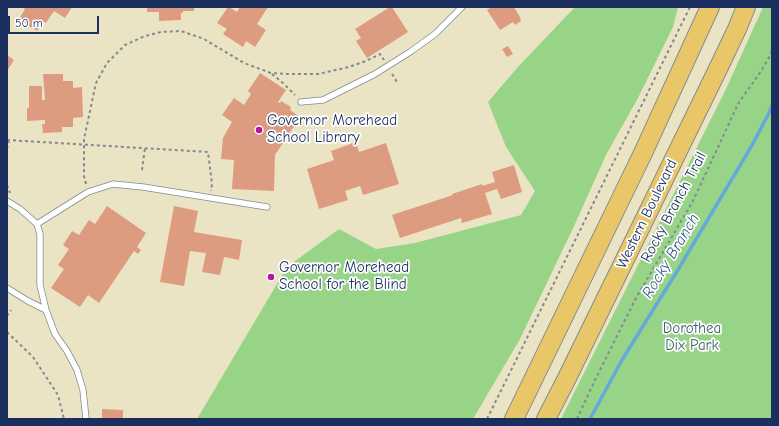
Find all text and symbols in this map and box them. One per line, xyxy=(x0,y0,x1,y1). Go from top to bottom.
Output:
scale bar xyxy=(10,8,101,34)
text: 50 m xyxy=(15,16,43,30)
place label: Governor Morehead School Library xyxy=(267,112,397,147)
marker: Governor Morehead School Library xyxy=(254,125,264,135)
street label: Rocky Branch Trail xyxy=(637,149,711,265)
street label: Western Boulevard xyxy=(613,156,681,272)
water label: Rocky Branch xyxy=(638,210,704,302)
place label: Governor Morehead School for the Blind xyxy=(279,259,409,294)
marker: Governor Morehead School for the Blind xyxy=(266,272,276,282)
park label: Dorothea Dix Park xyxy=(663,320,721,355)

